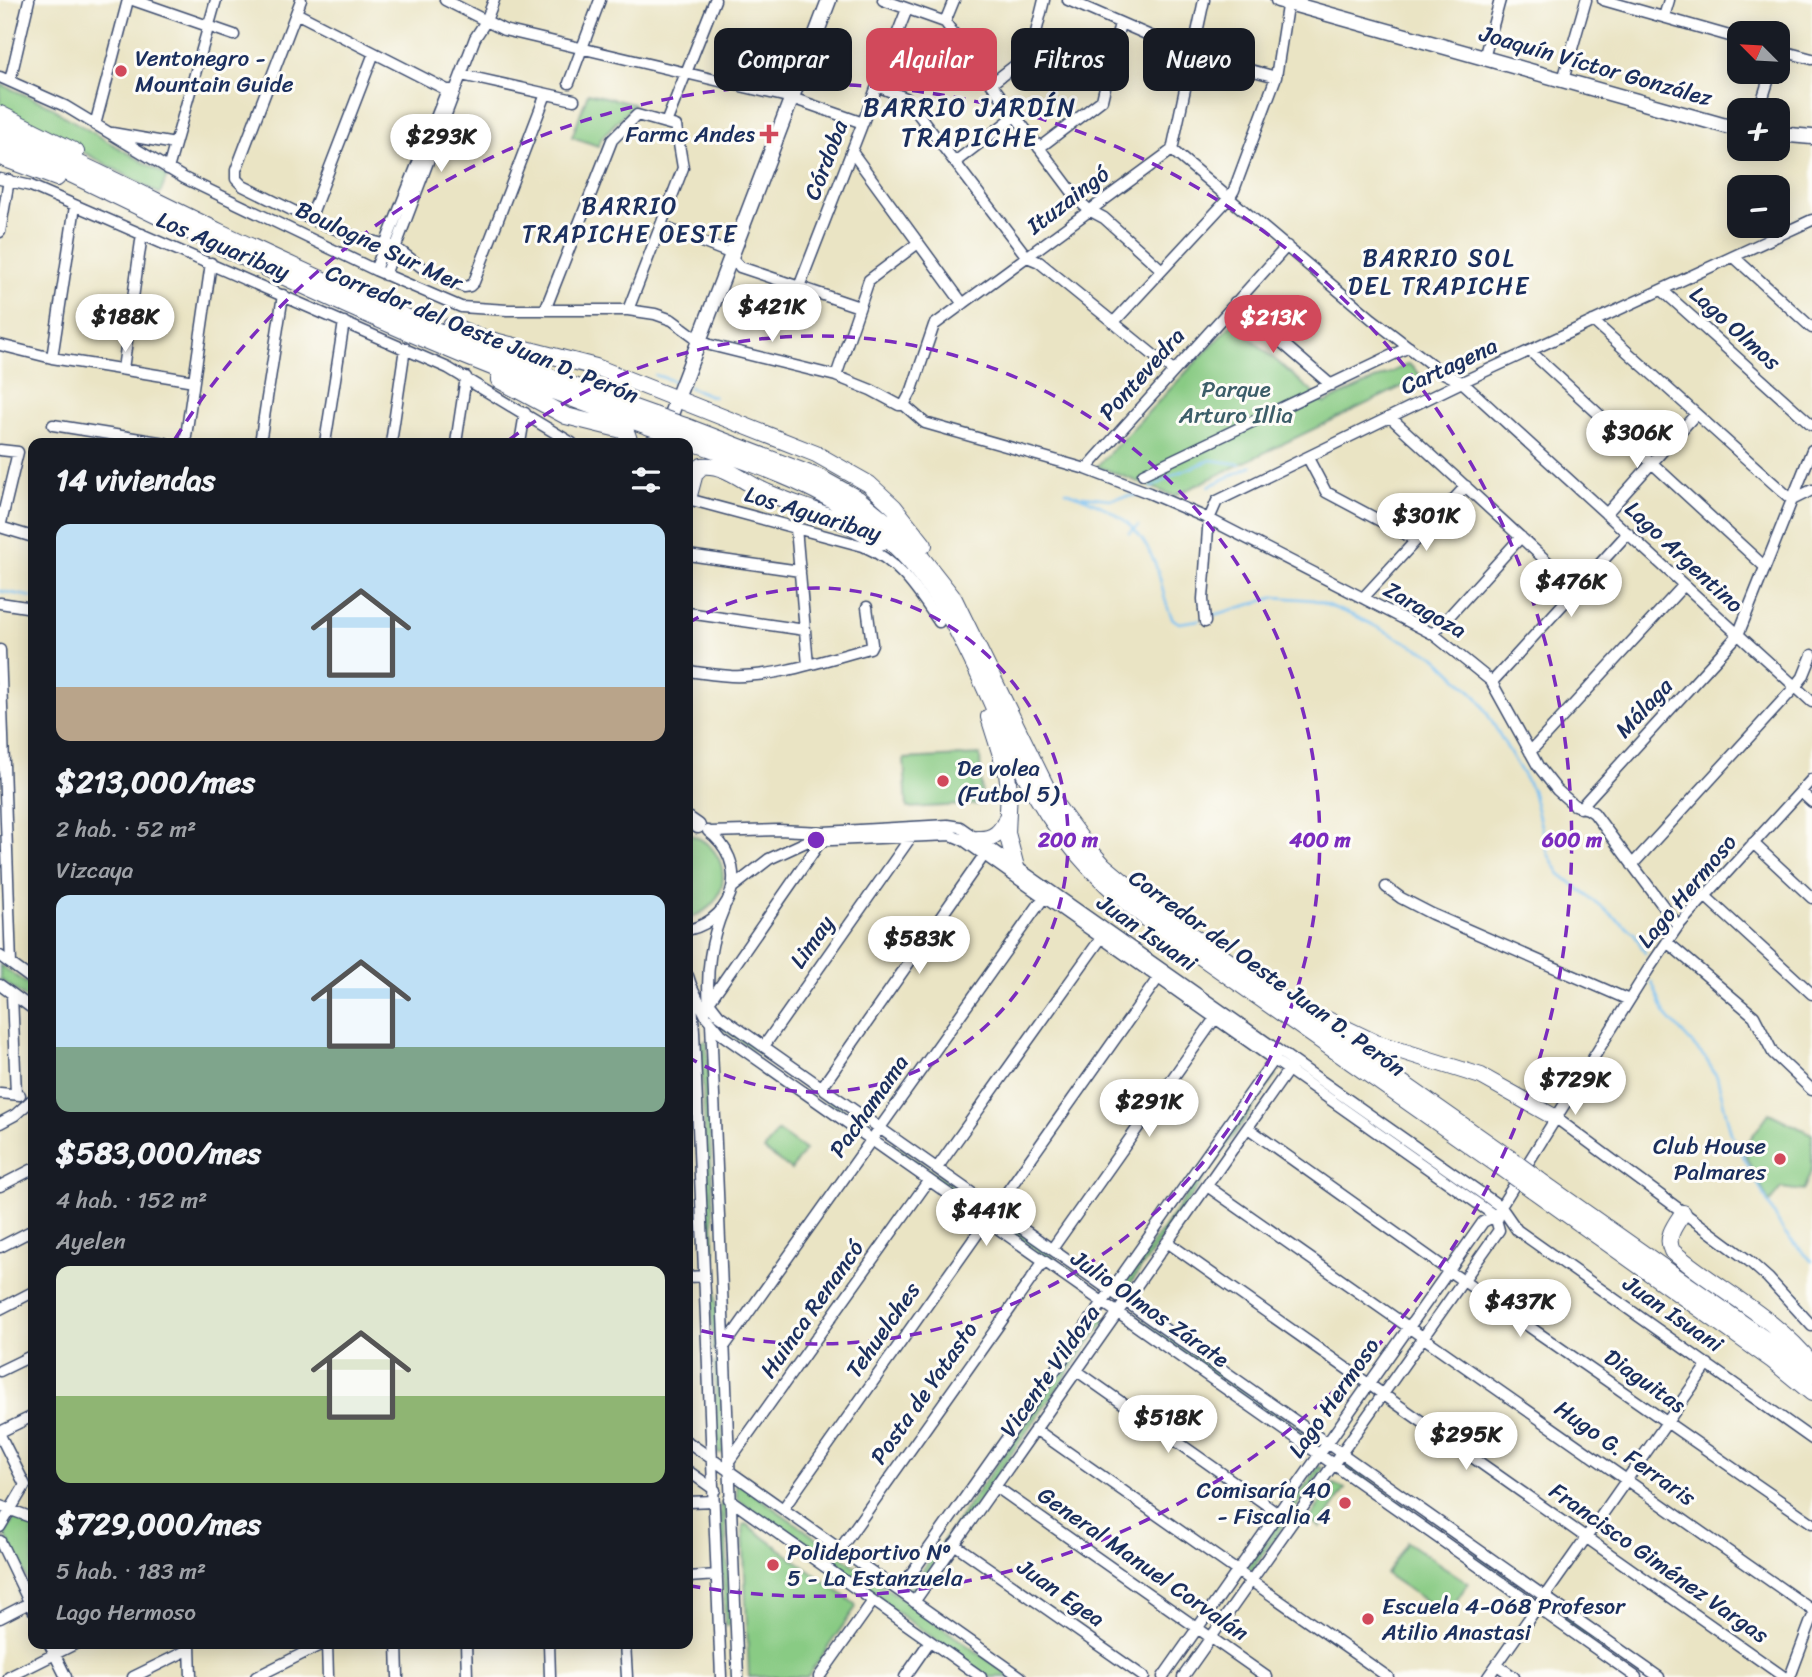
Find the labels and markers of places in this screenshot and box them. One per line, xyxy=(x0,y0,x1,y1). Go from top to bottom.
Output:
place label: Ventonegro - Mountain Guide xyxy=(135,38,294,105)
marker: Ventonegro - Mountain Guide xyxy=(113,63,129,79)
pin: $293K xyxy=(392,114,490,174)
place label: Farmc Andes xyxy=(626,114,756,155)
marker: Farmc Andes xyxy=(761,126,777,142)
pin: $421K xyxy=(723,284,821,344)
pin: $188K xyxy=(76,294,174,354)
pin: $213K xyxy=(1224,296,1322,355)
pin: $306K xyxy=(1588,410,1686,470)
pin: $301K xyxy=(1377,494,1475,553)
pin: $476K xyxy=(1522,560,1620,619)
place label: De volea (Futbol 5) xyxy=(957,748,1061,815)
marker: De volea (Futbol 5) xyxy=(935,773,951,789)
centre of rings xyxy=(804,828,828,852)
pin: $583K xyxy=(870,916,968,976)
pin: $729K xyxy=(1526,1058,1624,1117)
pin: $291K xyxy=(1100,1080,1198,1139)
place label: Club House Palmares xyxy=(1653,1126,1766,1193)
marker: Club House Palmares xyxy=(1772,1151,1788,1167)
pin: $441K xyxy=(937,1188,1035,1248)
pin: $437K xyxy=(1471,1280,1569,1339)
pin: $518K xyxy=(1119,1396,1217,1455)
pin: $295K xyxy=(1417,1412,1515,1472)
place label: Comisaría 40 - Fiscalia 4 xyxy=(1197,1470,1331,1537)
marker: Comisaría 40 - Fiscalia 4 xyxy=(1337,1495,1353,1511)
place label: Polideportivo Nº 5 - La Estanzuela xyxy=(787,1532,963,1599)
marker: Polideportivo Nº 5 - La Estanzuela xyxy=(765,1557,781,1573)
place label: Escuela 4-068 Profesor Atilio Anastasi xyxy=(1381,1586,1626,1653)
marker: Escuela 4-068 Profesor Atilio Anastasi xyxy=(1360,1611,1376,1627)

